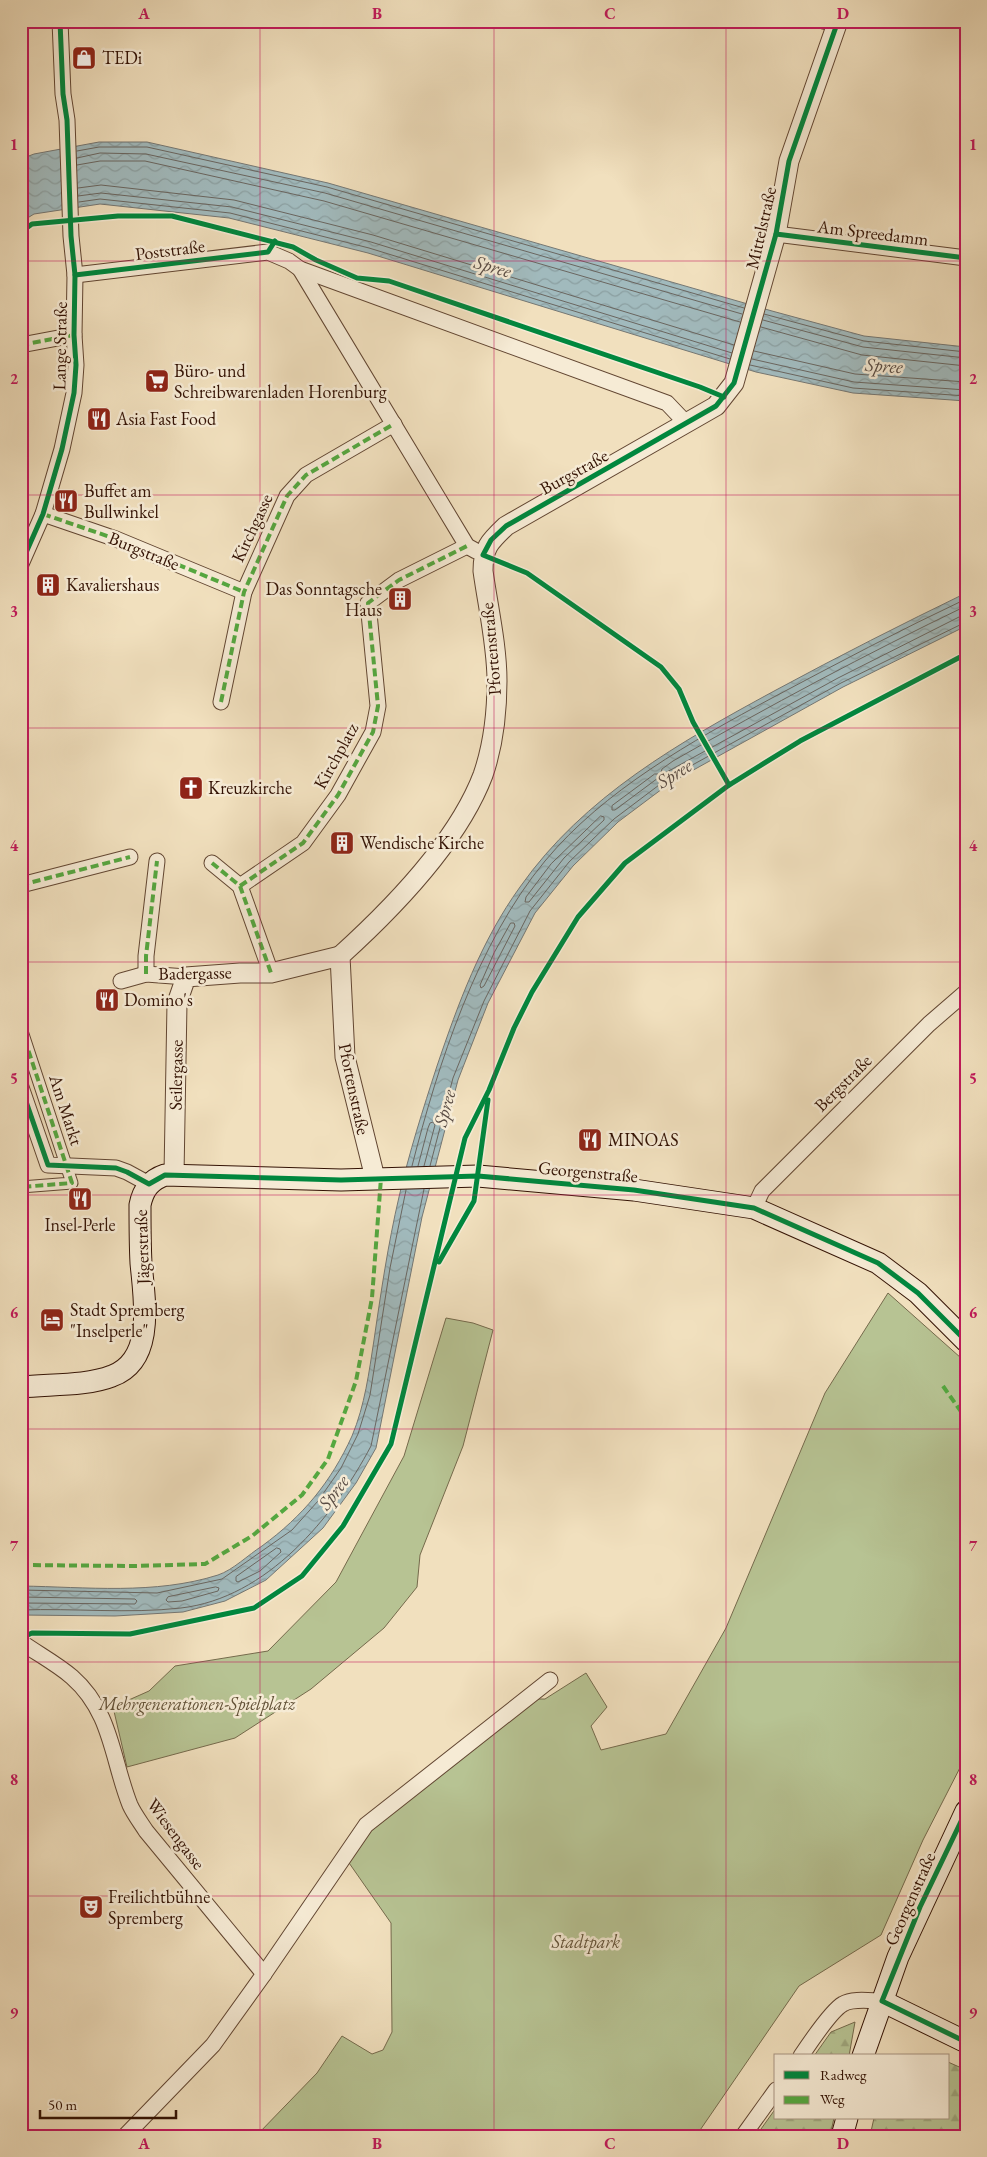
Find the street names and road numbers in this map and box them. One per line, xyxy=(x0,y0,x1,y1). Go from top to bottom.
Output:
street label: Mittelstraße xyxy=(740,184,781,271)
street label: Am Spreedamm xyxy=(815,214,930,251)
street label: Poststraße xyxy=(134,234,206,265)
street label: Lange Straße xyxy=(47,301,72,391)
street label: Burgstraße xyxy=(536,443,612,500)
street label: Kirchgasse xyxy=(226,490,277,566)
street label: Burgstraße xyxy=(105,526,183,575)
street label: Pfortenstraße xyxy=(475,602,506,696)
street label: Kirchplatz xyxy=(308,718,363,793)
street label: Badergasse xyxy=(158,960,232,985)
street label: Seilergasse xyxy=(163,1039,188,1111)
street label: Pfortenstraße xyxy=(334,1041,375,1137)
street label: Bergstraße xyxy=(809,1049,876,1116)
street label: Am Markt xyxy=(44,1071,89,1149)
street label: Georgenstraße xyxy=(537,1156,639,1187)
street label: Jägerstraße xyxy=(129,1209,154,1287)
street label: Wiesengasse xyxy=(142,1793,211,1874)
street label: Georgenstraße xyxy=(879,1848,940,1949)

